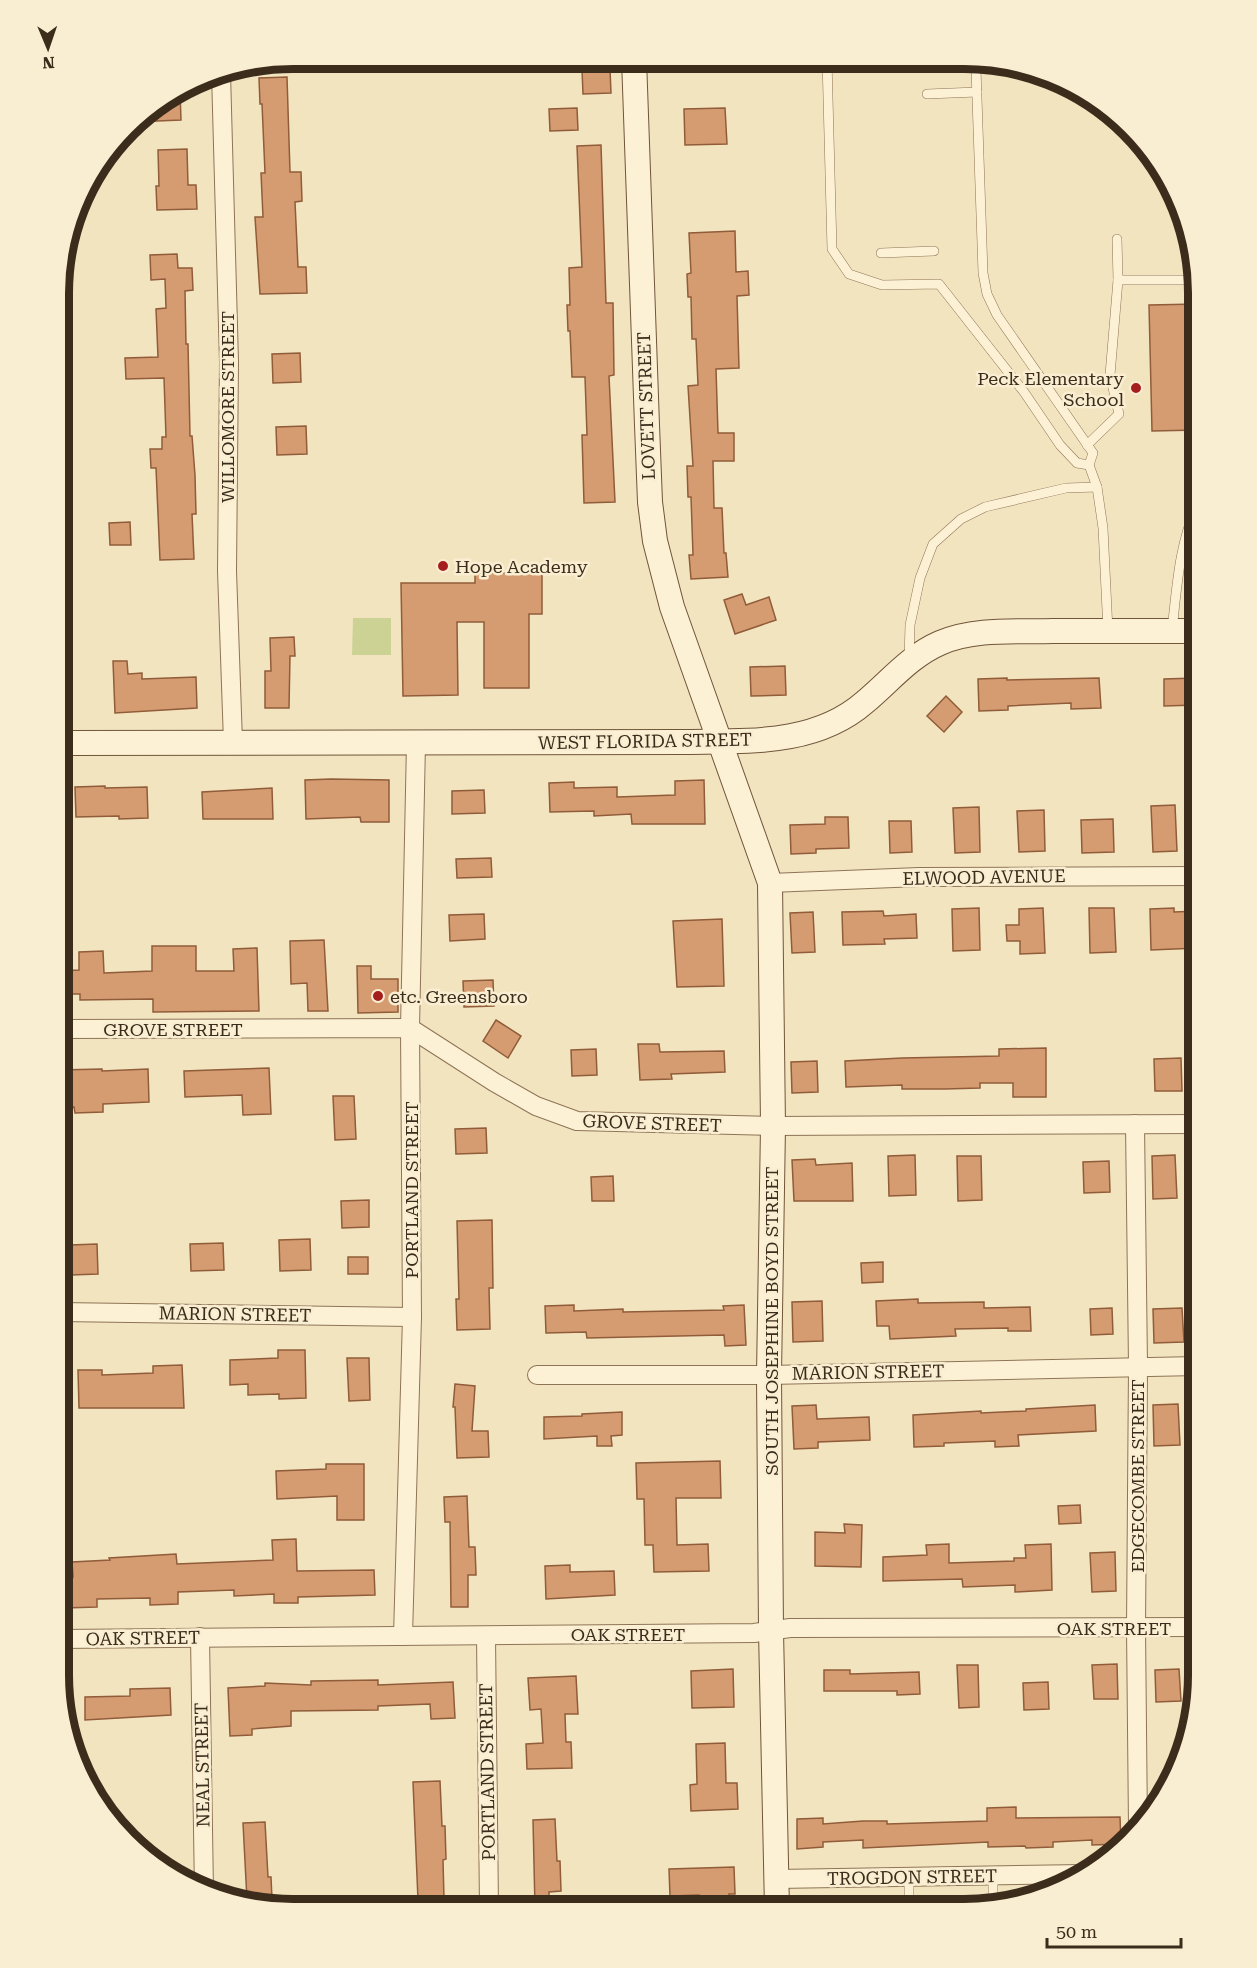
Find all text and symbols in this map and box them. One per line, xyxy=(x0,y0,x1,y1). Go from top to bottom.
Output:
north arrow xyxy=(18,18,78,78)
text: N xyxy=(42,53,55,72)
street label: WILLOMORE STREET xyxy=(217,311,238,503)
street label: LOVETT STREET xyxy=(633,332,659,480)
place label: Peck Elementary School xyxy=(977,368,1124,410)
marker: Peck Elementary School xyxy=(1129,381,1143,395)
place label: Hope Academy xyxy=(455,556,588,577)
marker: Hope Academy xyxy=(436,559,450,573)
street label: WEST FLORIDA STREET xyxy=(538,729,752,753)
street label: ELWOOD AVENUE xyxy=(902,865,1066,889)
place label: etc. Greensboro xyxy=(390,986,528,1007)
marker: etc. Greensboro xyxy=(371,989,385,1003)
street label: GROVE STREET xyxy=(103,1019,243,1040)
street label: PORTLAND STREET xyxy=(401,1101,422,1279)
street label: GROVE STREET xyxy=(582,1110,722,1136)
street label: SOUTH JOSEPHINE BOYD STREET xyxy=(761,1167,782,1475)
street label: MARION STREET xyxy=(158,1302,312,1326)
street label: MARION STREET xyxy=(791,1360,945,1384)
street label: EDGECOMBE STREET xyxy=(1127,1379,1148,1573)
street label: OAK STREET xyxy=(1057,1618,1171,1639)
street label: OAK STREET xyxy=(571,1624,685,1645)
street label: OAK STREET xyxy=(86,1627,200,1649)
street label: PORTLAND STREET xyxy=(475,1683,499,1861)
street label: NEAL STREET xyxy=(190,1702,214,1828)
street label: TROGDON STREET xyxy=(827,1865,997,1889)
scale bar xyxy=(1047,1911,1180,1949)
text: 50 m xyxy=(1056,1921,1097,1942)

